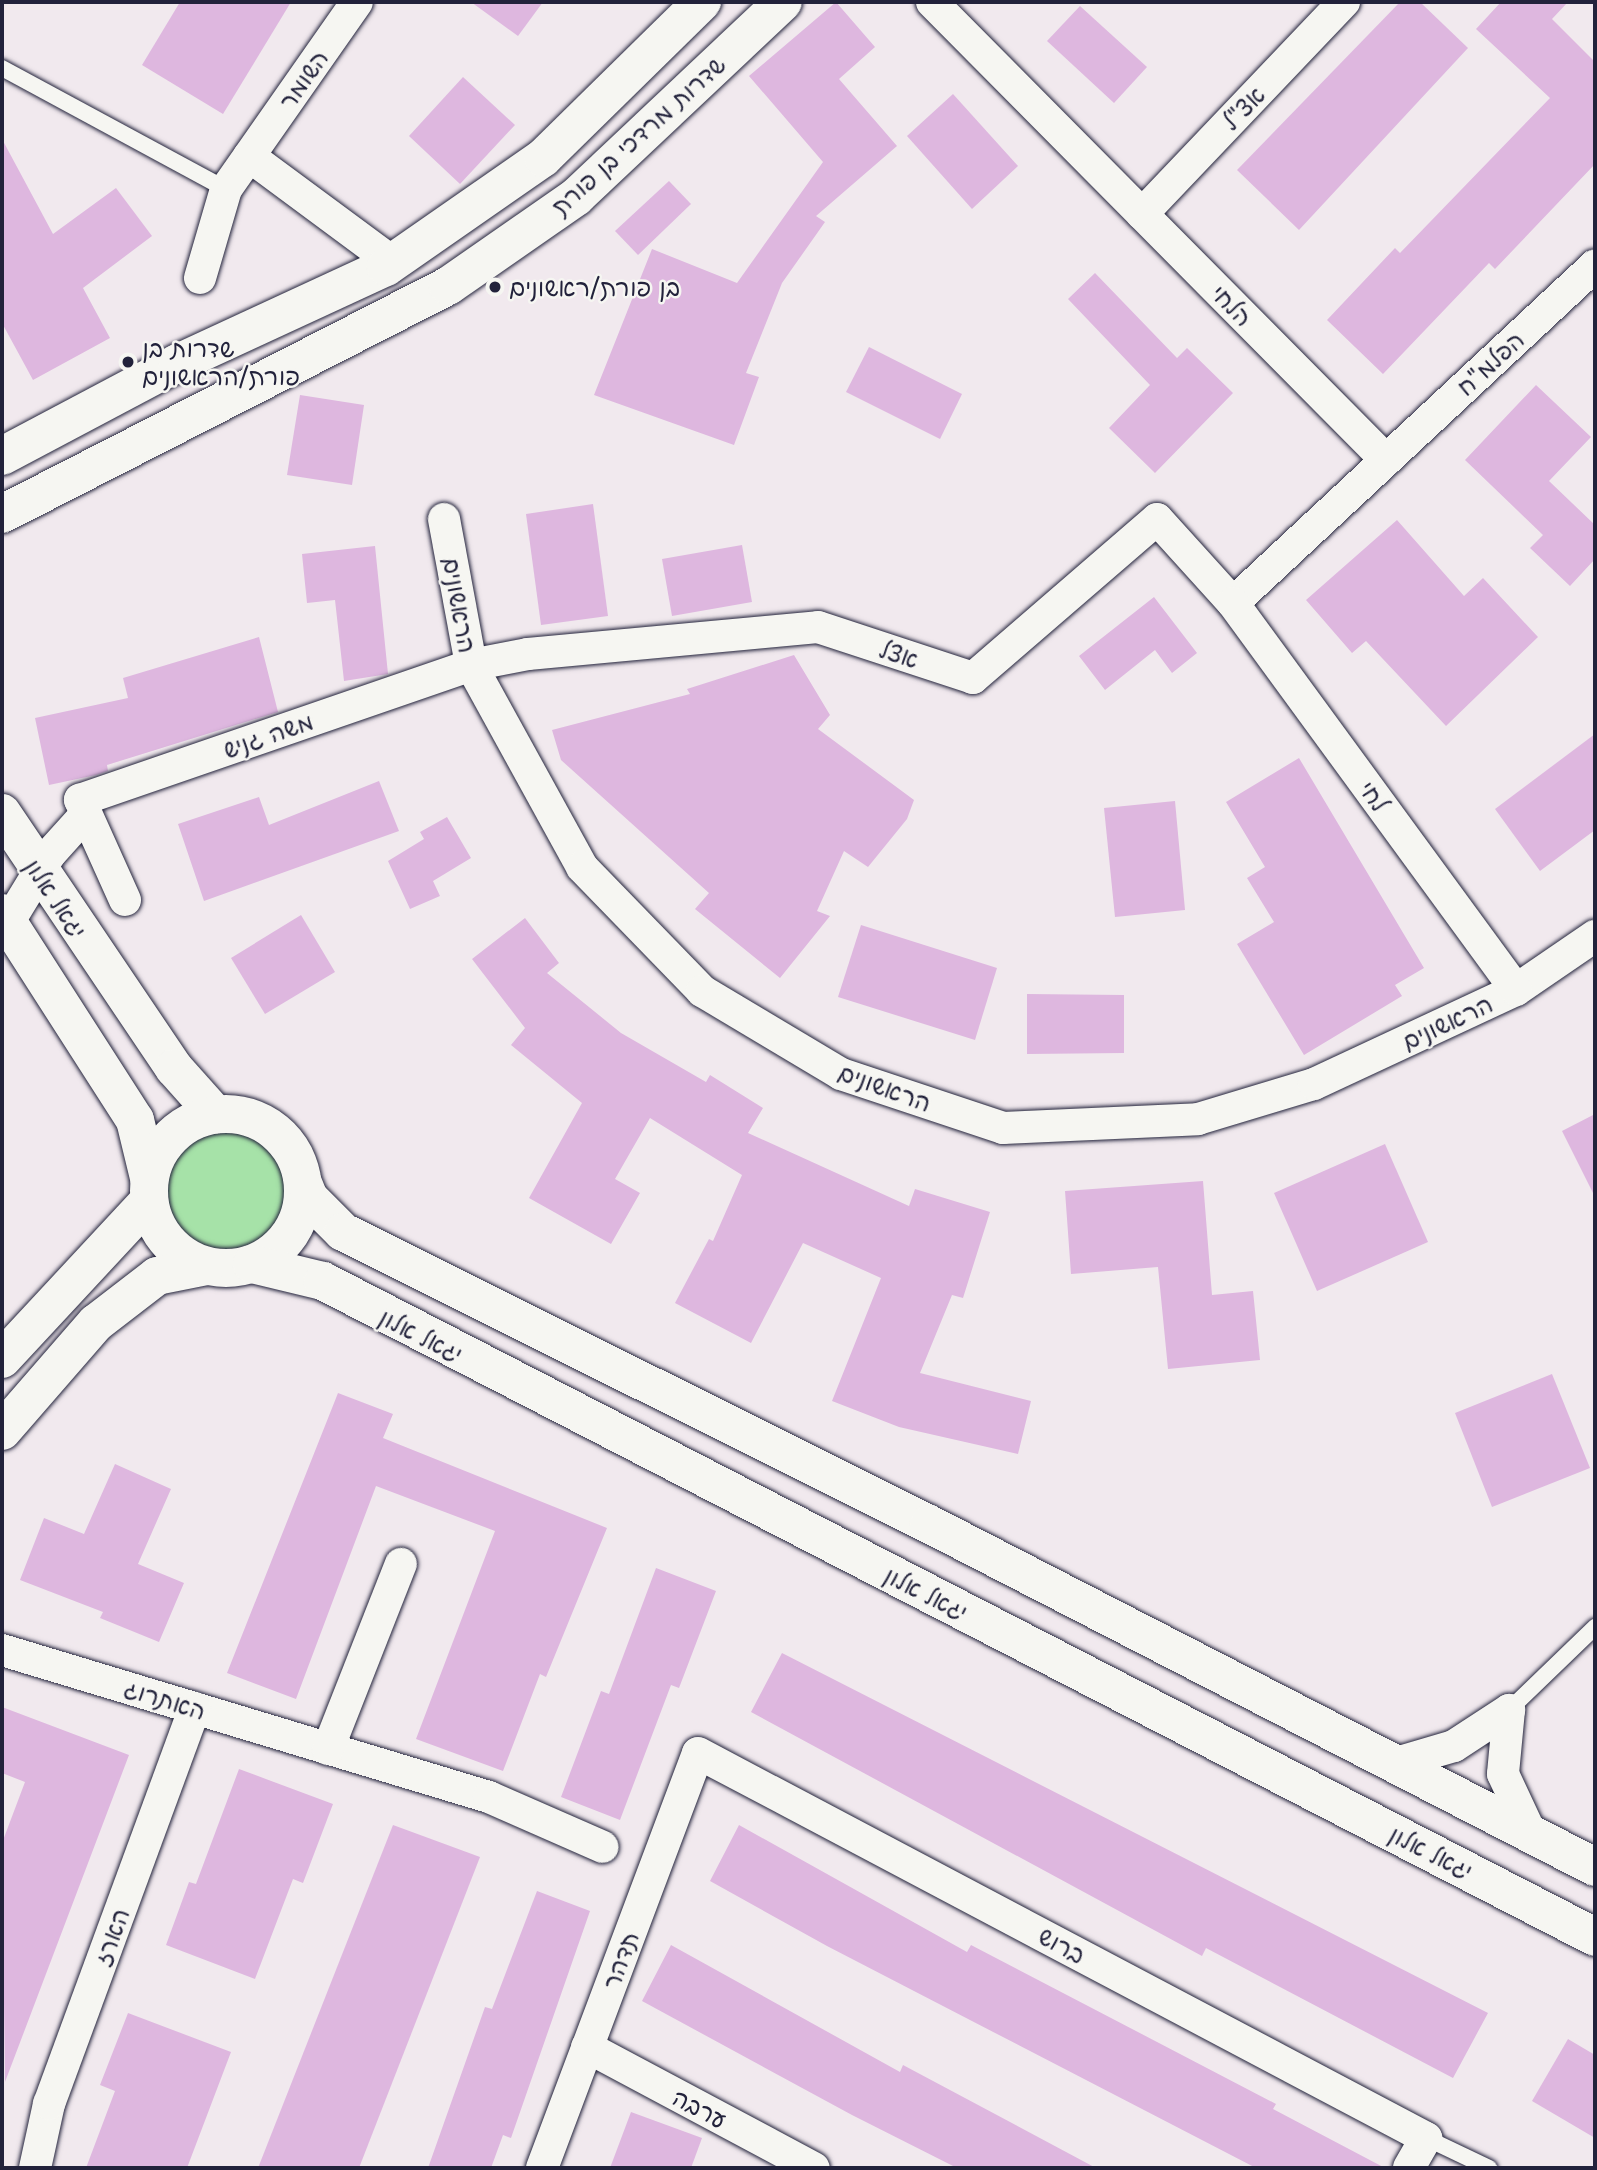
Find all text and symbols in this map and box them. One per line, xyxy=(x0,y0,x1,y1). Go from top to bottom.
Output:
street label: השומר xyxy=(272,44,334,114)
street label: שדרות מרדכי בן פורת xyxy=(545,49,731,221)
street label: אצ"ל xyxy=(1216,80,1270,136)
place label: בן פורת/ראשונים xyxy=(509,273,680,301)
street label: הלחי xyxy=(1205,278,1259,332)
marker: בן פורת/ראשונים xyxy=(487,279,503,295)
street label: הפלמ"ח xyxy=(1450,325,1530,401)
place label: שדרות בן פורת/הראשונים xyxy=(142,334,300,390)
marker: שדרות בן פורת/הראשונים xyxy=(120,354,136,370)
street label: הראשונים xyxy=(437,555,483,655)
street label: אצל xyxy=(876,634,922,674)
street label: משה גניש xyxy=(219,706,317,764)
street label: לחי xyxy=(1353,775,1395,817)
street label: יגאל אלון xyxy=(19,853,93,943)
street label: הראשונים xyxy=(1397,989,1497,1055)
street label: הראשונים xyxy=(835,1057,935,1117)
street label: יגאל אלון xyxy=(375,1302,467,1368)
street label: יגאל אלון xyxy=(880,1560,972,1626)
street label: האתרוג xyxy=(121,1673,209,1725)
street label: יגאל אלון xyxy=(1385,1819,1477,1885)
street label: הארז xyxy=(87,1904,135,1970)
street label: ברוש xyxy=(1034,1921,1090,1969)
street label: תדהר xyxy=(596,1927,644,1993)
street label: ערבה xyxy=(668,2082,732,2134)

